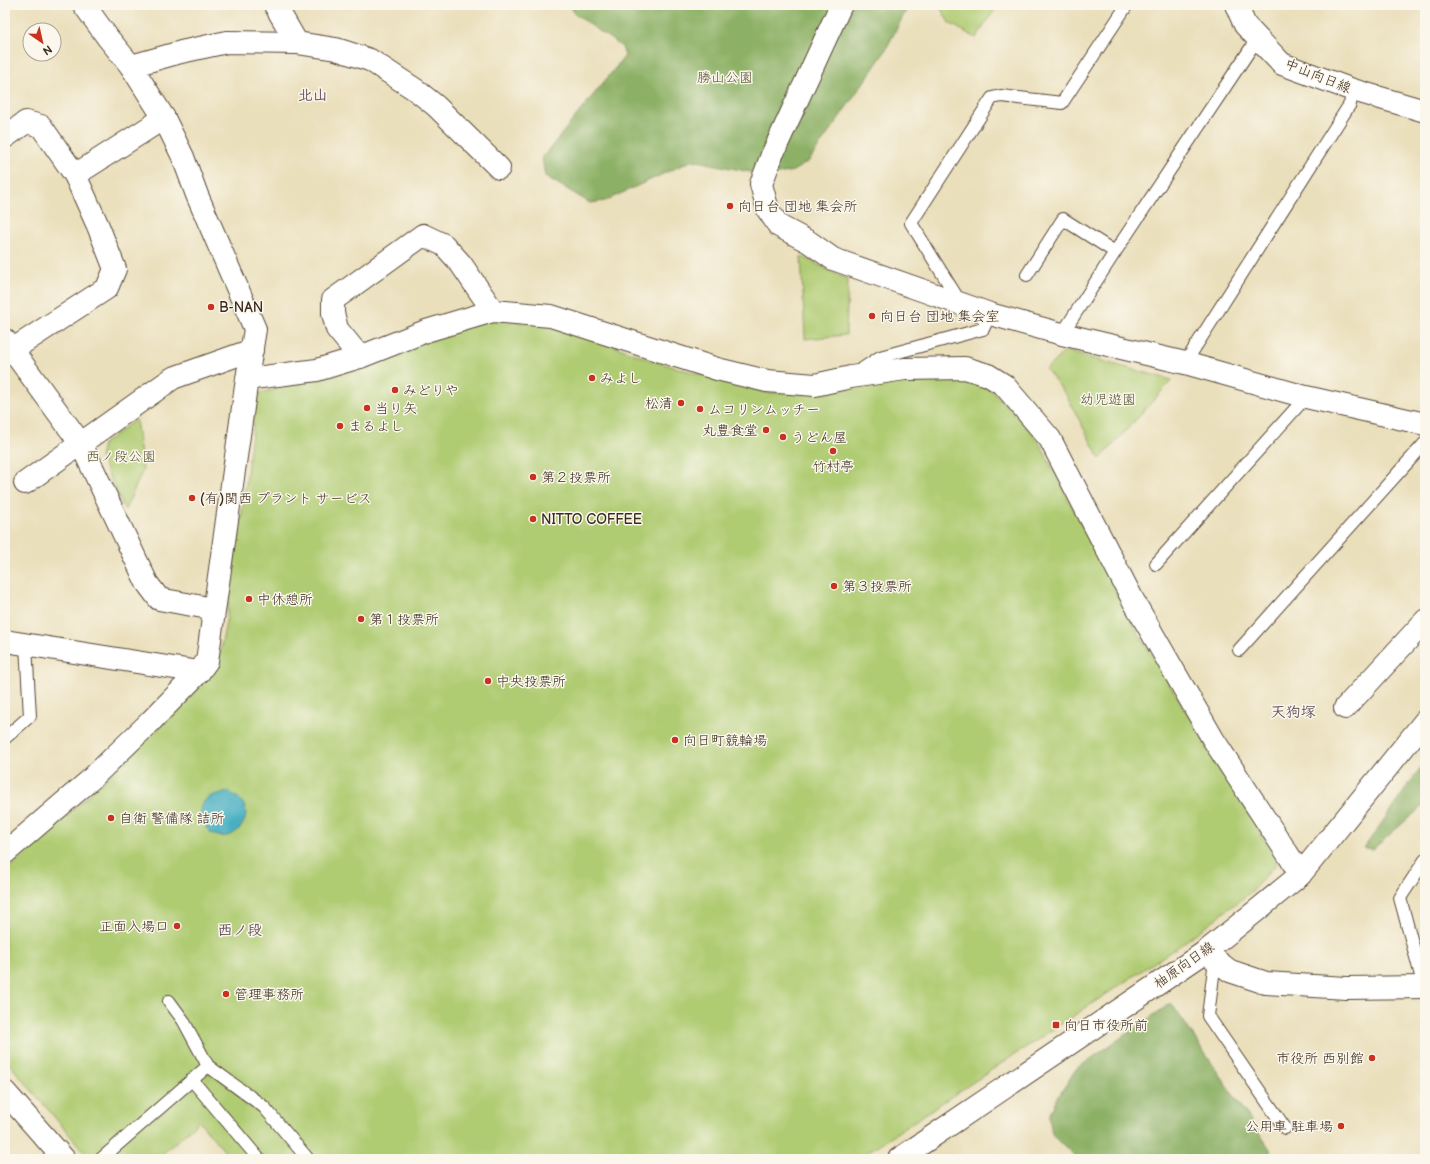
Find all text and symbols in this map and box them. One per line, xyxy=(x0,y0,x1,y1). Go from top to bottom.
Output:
north arrow xyxy=(22,22,62,62)
text: N xyxy=(40,42,54,58)
street label: 中山向日線 xyxy=(1282,55,1354,97)
park label: 勝山公園 xyxy=(697,69,753,86)
district label: 北山 xyxy=(298,86,328,105)
place label: 向日台 団地 集会所 xyxy=(738,198,858,215)
marker: 向日台 団地 集会所 xyxy=(725,201,735,211)
place label: B-NAN xyxy=(219,299,263,316)
marker: B-NAN xyxy=(206,302,216,312)
place label: 向日台 団地 集会室 xyxy=(880,308,1000,325)
marker: 向日台 団地 集会室 xyxy=(867,311,877,321)
place label: みよし xyxy=(600,370,642,387)
marker: みよし xyxy=(587,373,597,383)
place label: みどりや xyxy=(403,382,459,399)
marker: みどりや xyxy=(390,385,400,395)
park label: 幼児遊園 xyxy=(1080,391,1136,408)
place label: 松清 xyxy=(645,395,673,412)
marker: 松清 xyxy=(676,398,686,408)
place label: 当り矢 xyxy=(375,400,417,417)
place label: ムコリンムッチー xyxy=(708,401,820,418)
marker: 当り矢 xyxy=(362,403,372,413)
marker: ムコリンムッチー xyxy=(695,404,705,414)
place label: まるよし xyxy=(348,418,404,435)
marker: まるよし xyxy=(335,421,345,431)
place label: 丸豊食堂 xyxy=(702,422,758,439)
marker: 丸豊食堂 xyxy=(761,425,771,435)
place label: うどん屋 xyxy=(791,429,847,446)
marker: うどん屋 xyxy=(778,432,788,442)
marker: 竹村亭 xyxy=(828,446,838,456)
park label: 西ノ段公園 xyxy=(86,448,156,465)
place label: 竹村亭 xyxy=(812,458,854,475)
place label: 第２投票所 xyxy=(541,469,611,486)
marker: 第２投票所 xyxy=(528,472,538,482)
place label: (有)関西 プラント サービス xyxy=(200,490,372,507)
marker: (有)関西 プラント サービス xyxy=(187,493,197,503)
place label: NITTO COFFEE xyxy=(541,511,642,528)
marker: NITTO COFFEE xyxy=(528,514,538,524)
place label: 第３投票所 xyxy=(842,578,912,595)
marker: 第３投票所 xyxy=(829,581,839,591)
place label: 中休憩所 xyxy=(257,591,313,608)
marker: 中休憩所 xyxy=(244,594,254,604)
place label: 第１投票所 xyxy=(369,611,439,628)
marker: 第１投票所 xyxy=(356,614,366,624)
place label: 中央投票所 xyxy=(496,673,566,690)
marker: 中央投票所 xyxy=(483,676,493,686)
district label: 天狗塚 xyxy=(1270,703,1316,722)
place label: 向日町競輪場 xyxy=(683,732,767,749)
marker: 向日町競輪場 xyxy=(670,735,680,745)
place label: 自衛 警備隊 詰所 xyxy=(119,810,225,827)
marker: 自衛 警備隊 詰所 xyxy=(106,813,116,823)
place label: 正面入場口 xyxy=(99,918,169,935)
marker: 正面入場口 xyxy=(172,921,182,931)
district label: 西ノ段 xyxy=(217,921,263,940)
street label: 柚原向日線 xyxy=(1150,938,1218,992)
place label: 管理事務所 xyxy=(234,986,304,1003)
marker: 管理事務所 xyxy=(221,989,231,999)
place label: 向日市役所前 xyxy=(1064,1017,1148,1034)
marker: 向日市役所前 xyxy=(1051,1020,1061,1030)
place label: 市役所 西別館 xyxy=(1276,1050,1364,1067)
marker: 市役所 西別館 xyxy=(1367,1053,1377,1063)
place label: 公用車 駐車場 xyxy=(1245,1118,1333,1135)
marker: 公用車 駐車場 xyxy=(1336,1121,1346,1131)

